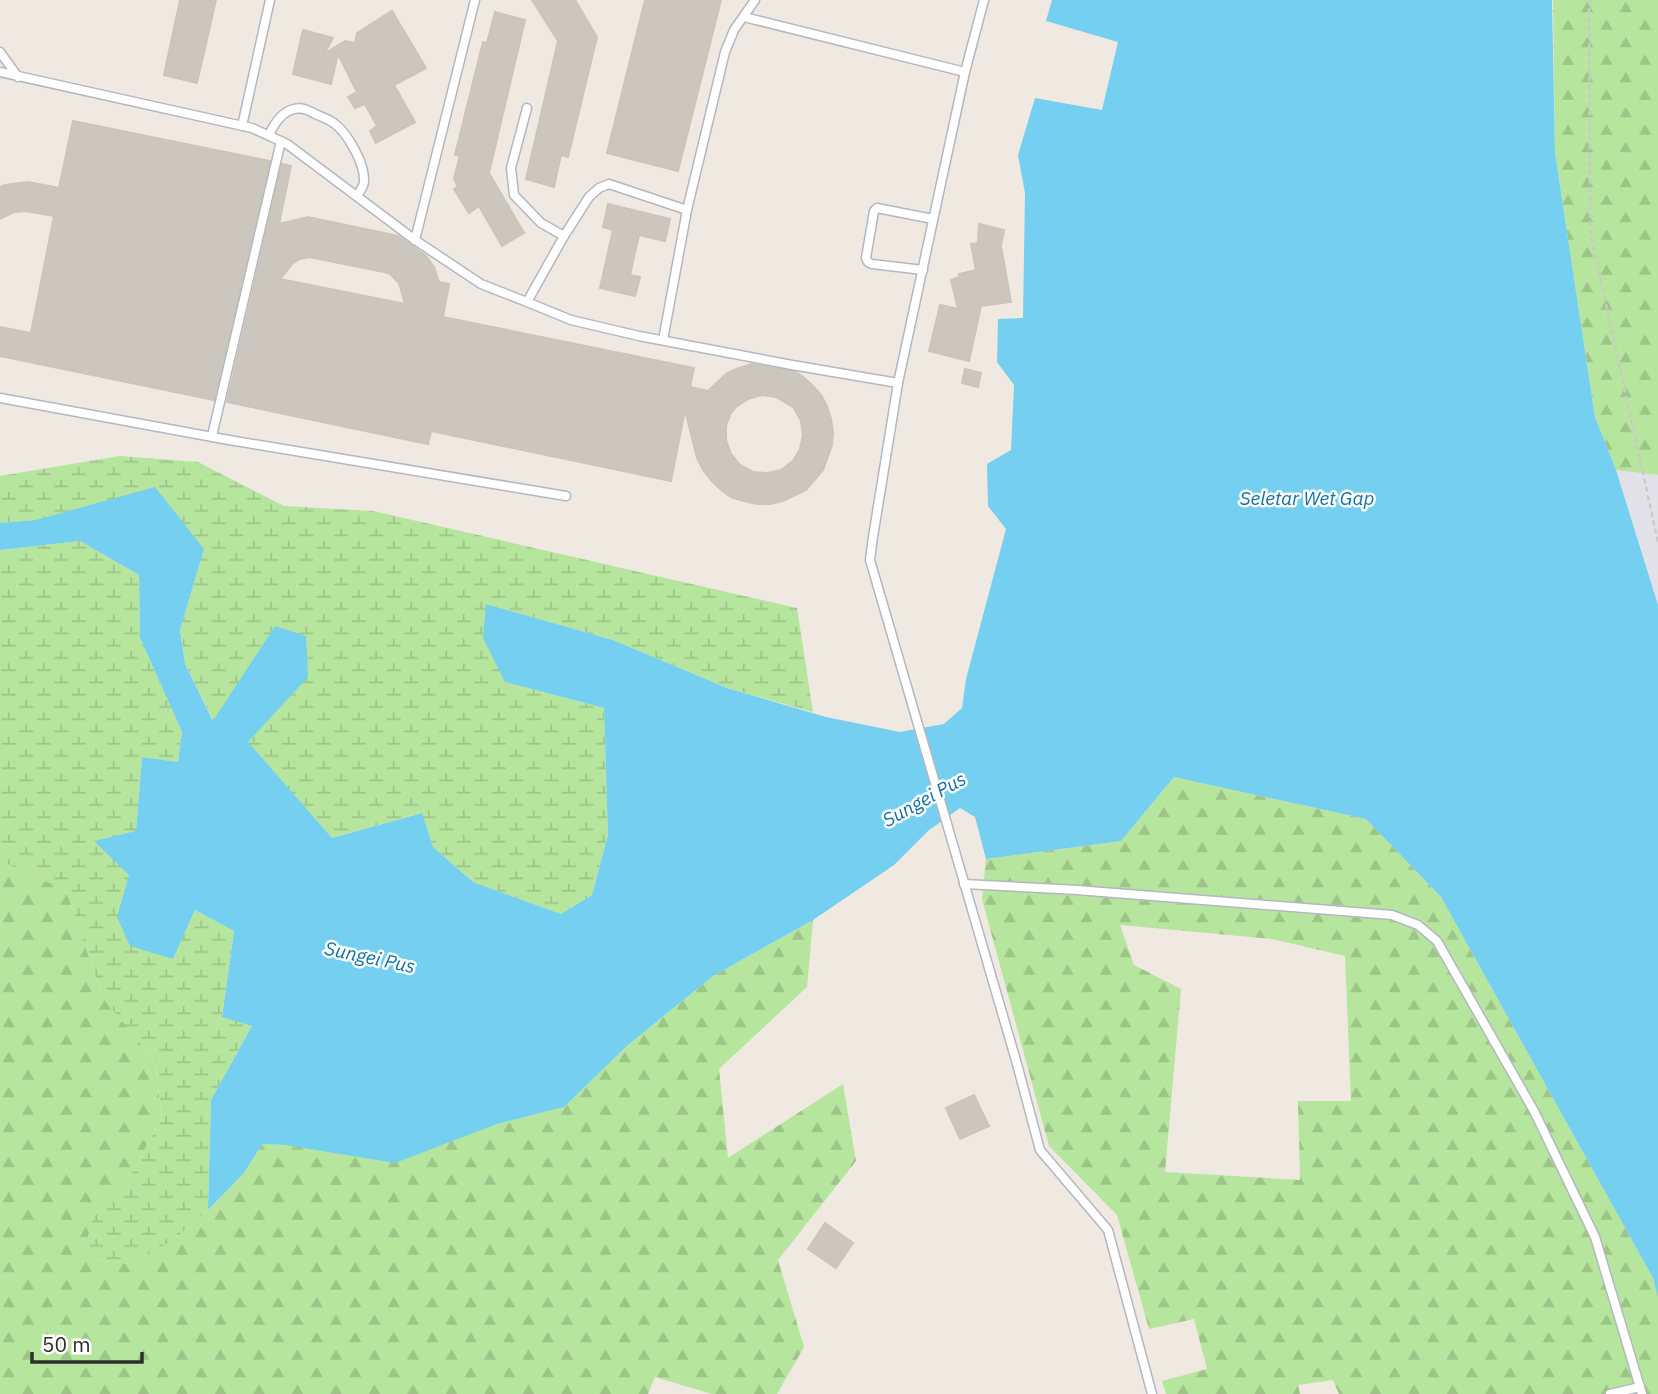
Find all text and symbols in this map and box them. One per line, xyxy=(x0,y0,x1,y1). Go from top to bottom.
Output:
water label: Seletar Wet Gap xyxy=(1240,486,1374,510)
water label: Sungei Pus xyxy=(878,766,970,832)
water label: Sungei Pus xyxy=(322,936,418,978)
scale bar xyxy=(32,1320,142,1364)
text: 50 m xyxy=(42,1330,91,1358)

